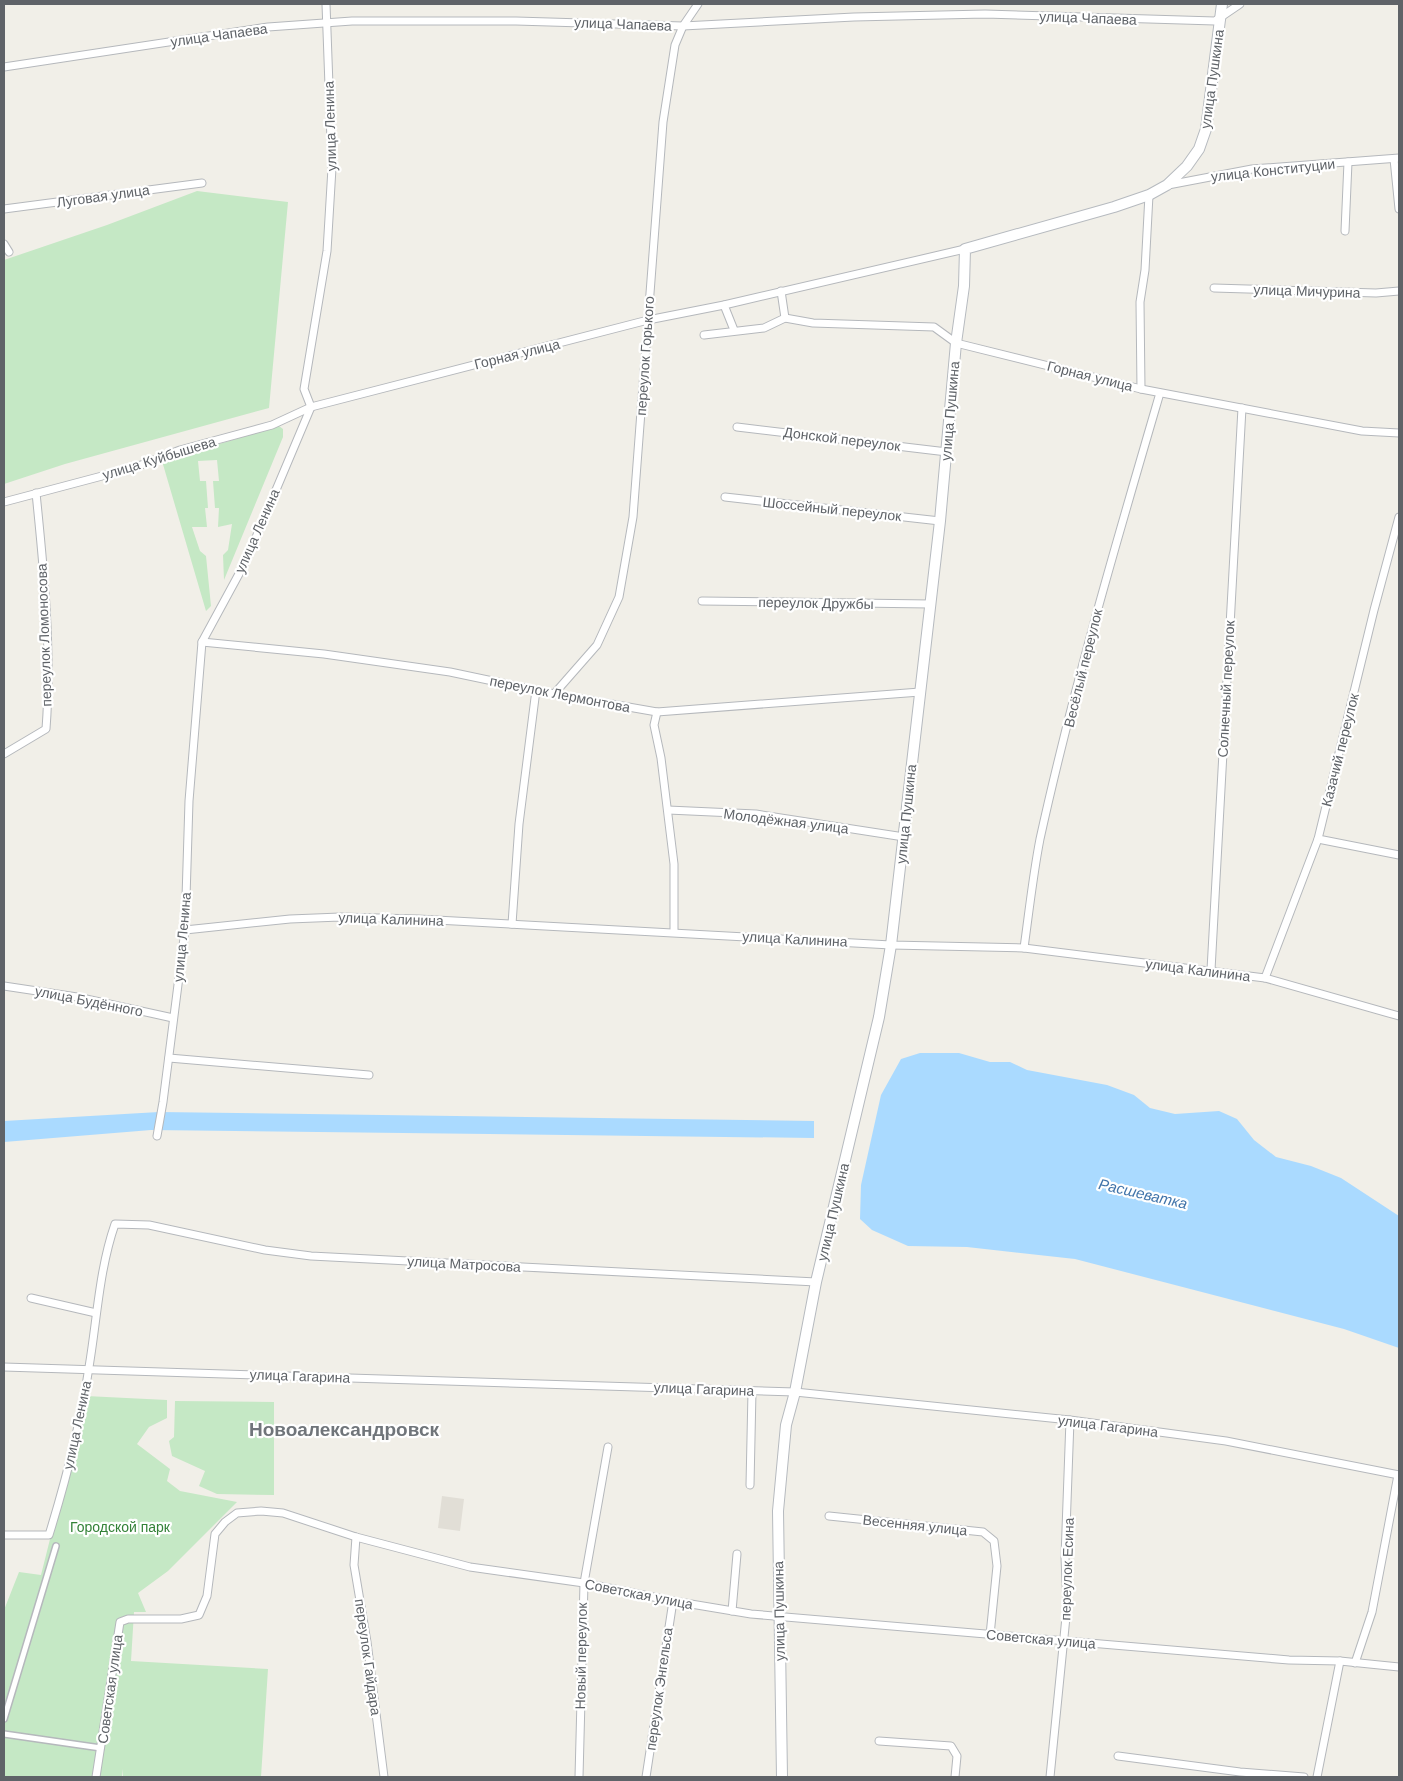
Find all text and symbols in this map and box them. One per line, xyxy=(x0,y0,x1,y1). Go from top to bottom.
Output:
street label: улица Чапаева xyxy=(1039,8,1137,28)
street label: улица Чапаева xyxy=(574,14,672,34)
street label: улица Чапаева xyxy=(170,20,269,50)
street label: улица Пушкина xyxy=(1197,28,1227,130)
street label: улица Ленина xyxy=(320,80,340,171)
street label: улица Конституции xyxy=(1210,156,1336,184)
street label: Луговая улица xyxy=(55,182,151,210)
street label: улица Мичурина xyxy=(1253,281,1361,301)
street label: переулок Горького xyxy=(633,295,657,416)
street label: Горная улица xyxy=(473,336,562,372)
street label: Горная улица xyxy=(1046,358,1135,394)
street label: улица Пушкина xyxy=(938,360,962,462)
street label: Донской переулок xyxy=(783,424,902,454)
street label: улица Куйбышева xyxy=(100,433,218,483)
street label: улица Ленина xyxy=(231,486,283,576)
street label: Шоссейный переулок xyxy=(762,494,903,524)
street label: переулок Ломоносова xyxy=(33,563,54,707)
street label: переулок Дружбы xyxy=(758,594,874,612)
street label: Весёлый переулок xyxy=(1061,606,1106,729)
street label: Солнечный переулок xyxy=(1214,619,1238,758)
street label: переулок Лермонтова xyxy=(488,673,632,715)
street label: Казачий переулок xyxy=(1318,691,1362,808)
street label: улица Пушкина xyxy=(893,763,919,865)
street label: Молодёжная улица xyxy=(723,805,850,837)
street label: улица Ленина xyxy=(170,891,194,983)
street label: улица Калинина xyxy=(338,909,444,929)
street label: улица Калинина xyxy=(742,928,848,950)
street label: улица Калинина xyxy=(1145,956,1251,984)
street label: улица Будённого xyxy=(34,983,145,1019)
street label: улица Пушкина xyxy=(814,1161,852,1263)
water label: Расшеватка xyxy=(1097,1175,1189,1212)
street label: улица Матросова xyxy=(407,1253,521,1275)
street label: улица Гагарина xyxy=(249,1366,351,1386)
street label: улица Ленина xyxy=(60,1379,94,1471)
street label: улица Гагарина xyxy=(653,1379,755,1399)
street label: улица Гагарина xyxy=(1057,1412,1159,1440)
district label: Новоалександровск xyxy=(249,1419,439,1440)
street label: Весенняя улица xyxy=(862,1512,968,1538)
street label: переулок Есина xyxy=(1057,1517,1077,1621)
park label: Городской парк xyxy=(70,1519,171,1535)
street label: улица Пушкина xyxy=(770,1561,788,1661)
street label: Советская улица xyxy=(584,1576,695,1612)
street label: переулок Гайдара xyxy=(352,1598,384,1717)
street label: Новый переулок xyxy=(572,1602,590,1710)
street label: переулок Энгельса xyxy=(642,1626,676,1751)
street label: Советская улица xyxy=(986,1626,1097,1652)
street label: Советская улица xyxy=(94,1633,126,1745)

